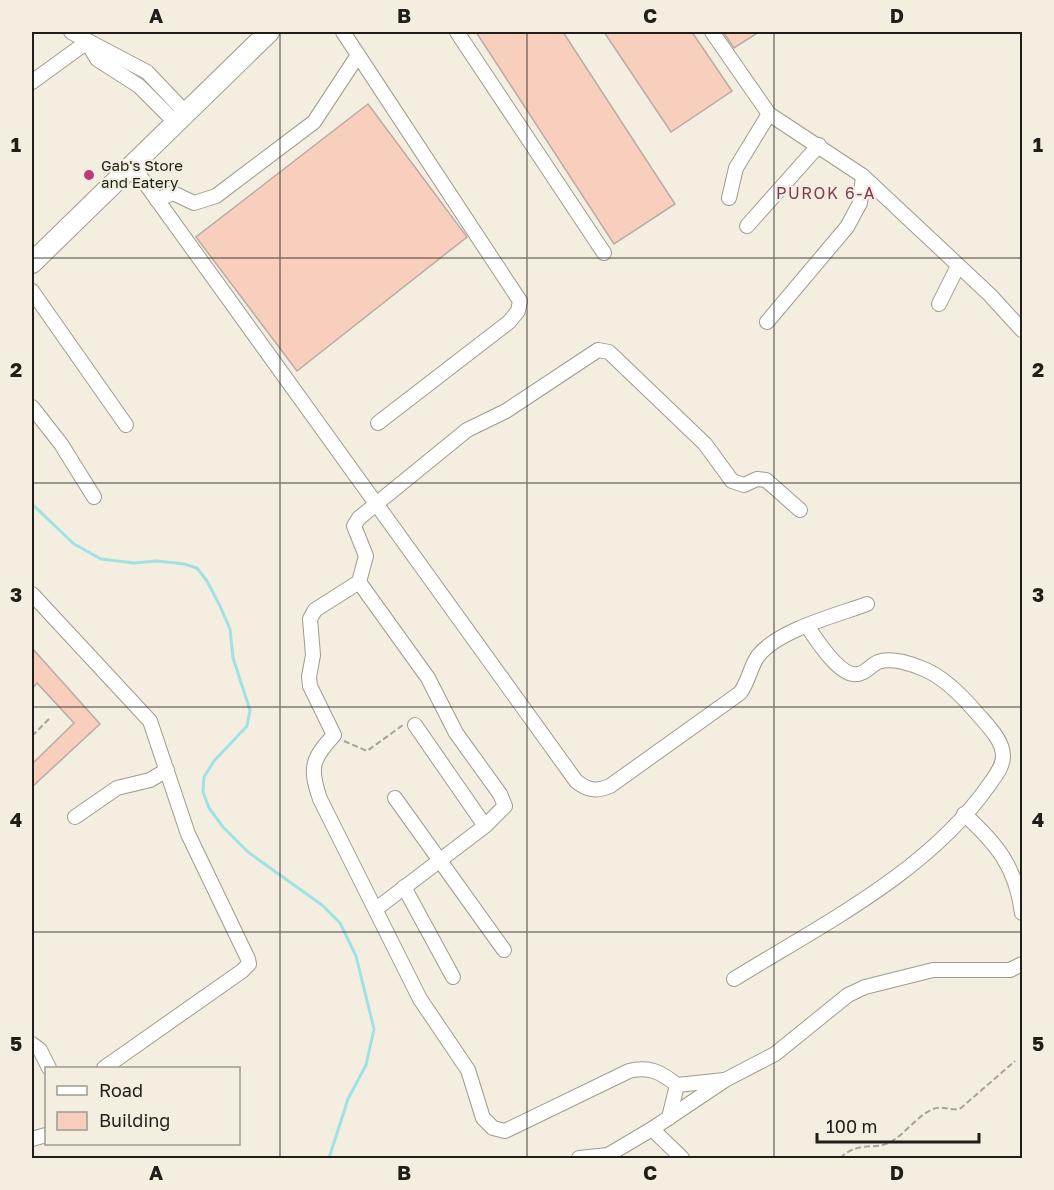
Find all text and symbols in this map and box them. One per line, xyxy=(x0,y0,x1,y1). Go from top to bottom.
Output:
text: A xyxy=(149,3,163,27)
text: B xyxy=(397,3,411,27)
text: C xyxy=(643,3,657,27)
text: D xyxy=(890,3,904,27)
text: 1 xyxy=(11,132,21,156)
text: 1 xyxy=(1033,132,1043,156)
place label: Gab's Store and Eatery xyxy=(101,156,183,191)
marker: Gab's Store and Eatery xyxy=(82,168,96,182)
district label: PUROK 6-A xyxy=(776,183,876,203)
text: 2 xyxy=(10,357,22,381)
text: 2 xyxy=(1032,357,1044,381)
text: 3 xyxy=(10,582,22,606)
text: 3 xyxy=(1032,582,1044,606)
text: 4 xyxy=(10,807,22,831)
text: 4 xyxy=(1032,807,1044,831)
text: 5 xyxy=(10,1031,22,1055)
text: 5 xyxy=(1032,1031,1044,1055)
legend xyxy=(45,1067,240,1145)
text: Road xyxy=(99,1079,143,1101)
scale bar xyxy=(817,1106,979,1144)
text: Building xyxy=(99,1109,170,1131)
text: 100 m xyxy=(826,1115,877,1137)
text: A xyxy=(149,1160,163,1184)
text: B xyxy=(397,1160,411,1184)
text: C xyxy=(643,1160,657,1184)
text: D xyxy=(890,1160,904,1184)

